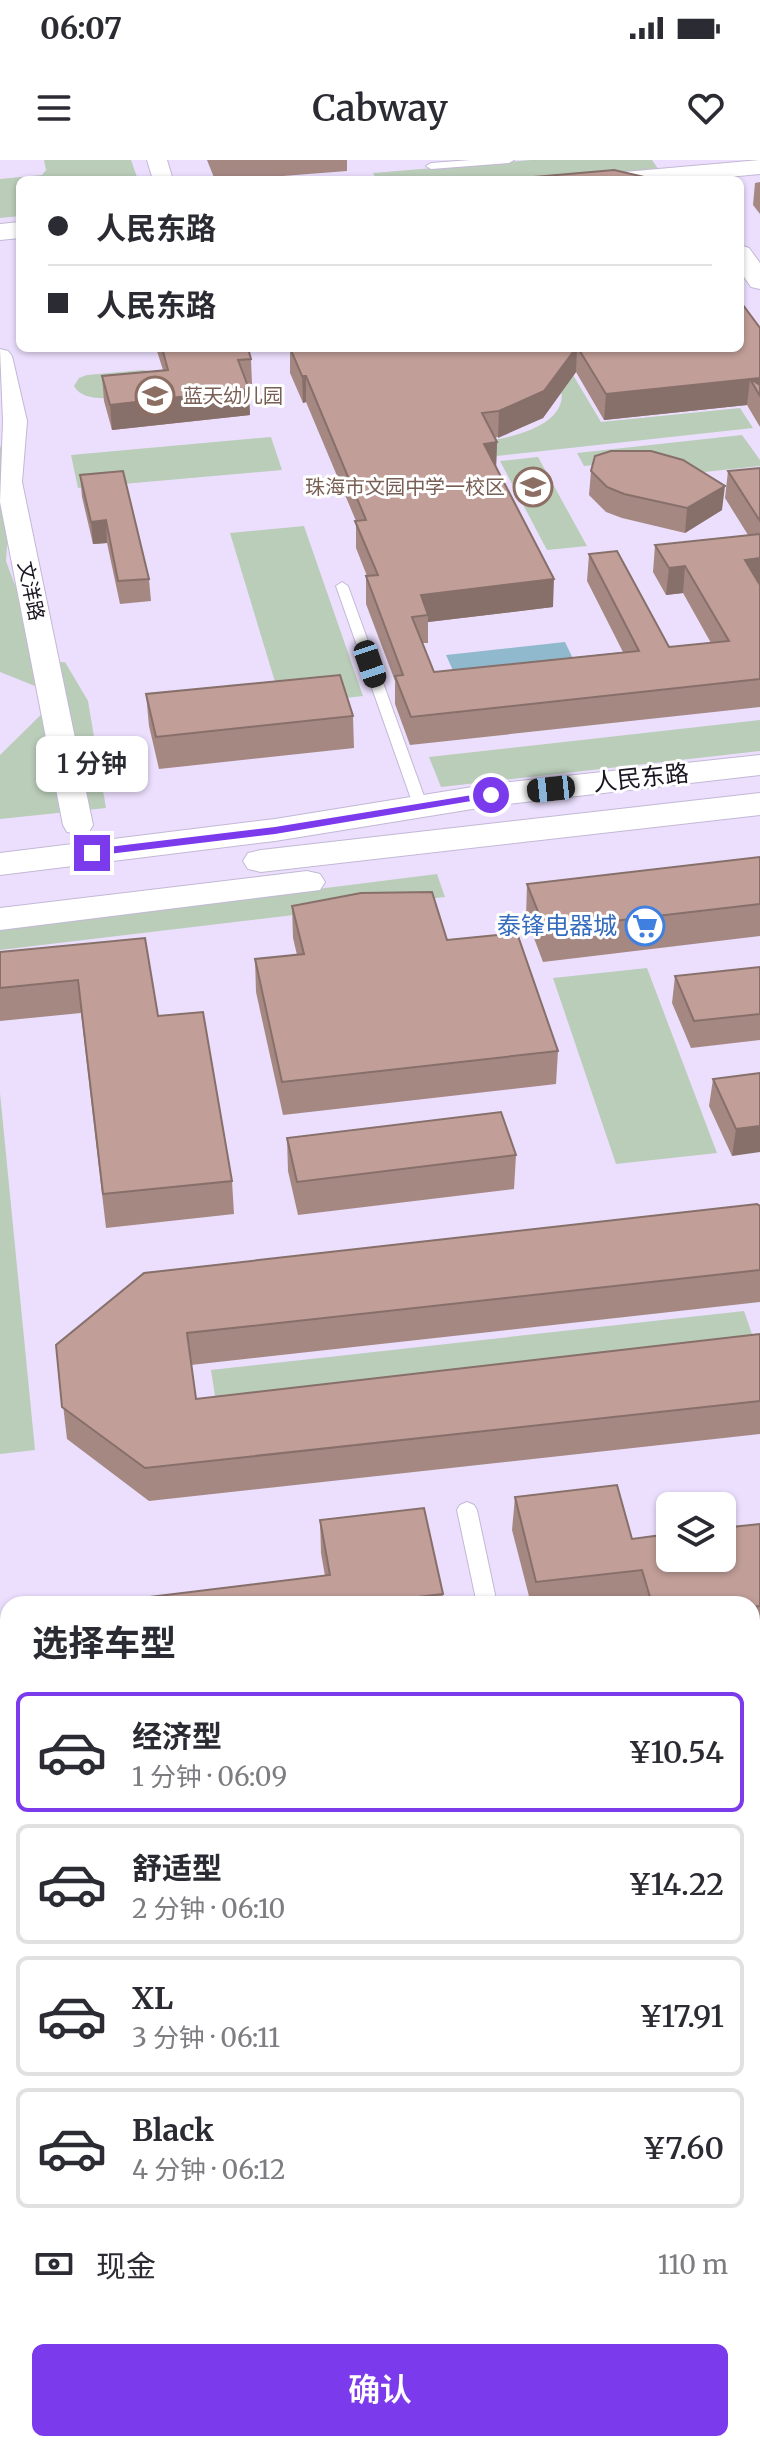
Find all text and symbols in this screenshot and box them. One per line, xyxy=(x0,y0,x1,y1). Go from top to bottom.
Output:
text: 06:07 xyxy=(40,9,122,47)
icon: menu xyxy=(32,86,76,130)
text: Cabway xyxy=(312,86,448,131)
icon: heart xyxy=(684,86,728,130)
text: 人民东路 xyxy=(96,209,216,247)
text: 人民东路 xyxy=(96,286,216,324)
school or university icon: 蓝天幼儿园 xyxy=(134,375,176,417)
place label: 蓝天幼儿园 xyxy=(183,383,283,408)
school or university icon: 珠海市文园中学一校区 xyxy=(512,466,554,508)
place label: 珠海市文园中学一校区 xyxy=(305,474,505,499)
street label: 文洋路 xyxy=(13,559,50,623)
car xyxy=(351,637,389,691)
callout: 1 分钟 xyxy=(36,737,148,793)
text: 1 分钟 xyxy=(57,747,127,780)
street label: 人民东路 xyxy=(592,757,690,798)
car xyxy=(526,775,576,803)
route start xyxy=(473,777,509,813)
route end xyxy=(74,835,110,871)
supermarket icon: 泰锋电器城 xyxy=(624,905,666,947)
place label: 泰锋电器城 xyxy=(497,910,617,941)
map controls xyxy=(656,1492,736,1572)
button: layers xyxy=(656,1492,736,1572)
text: 选择车型 xyxy=(32,1621,176,1666)
icon: car xyxy=(36,1716,108,1788)
text: 经济型 xyxy=(132,1717,222,1755)
text: ¥10.54 xyxy=(628,1733,724,1771)
text: 1 分钟 · 06:09 xyxy=(132,1760,287,1793)
icon: car xyxy=(36,1848,108,1920)
text: 舒适型 xyxy=(132,1849,222,1887)
text: ¥14.22 xyxy=(628,1865,724,1903)
text: 2 分钟 · 06:10 xyxy=(132,1892,285,1925)
text: XL xyxy=(132,1979,173,2017)
icon: car xyxy=(36,1980,108,2052)
text: ¥17.91 xyxy=(639,1997,724,2035)
text: 3 分钟 · 06:11 xyxy=(132,2021,280,2054)
text: Black xyxy=(132,2111,214,2149)
icon: car xyxy=(36,2112,108,2184)
text: ¥7.60 xyxy=(643,2129,724,2167)
text: 4 分钟 · 06:12 xyxy=(132,2153,285,2186)
icon: cash xyxy=(32,2242,76,2286)
text: 现金 xyxy=(96,2247,156,2285)
text: 110 m xyxy=(658,2248,728,2281)
button: 确认 xyxy=(32,2344,728,2436)

